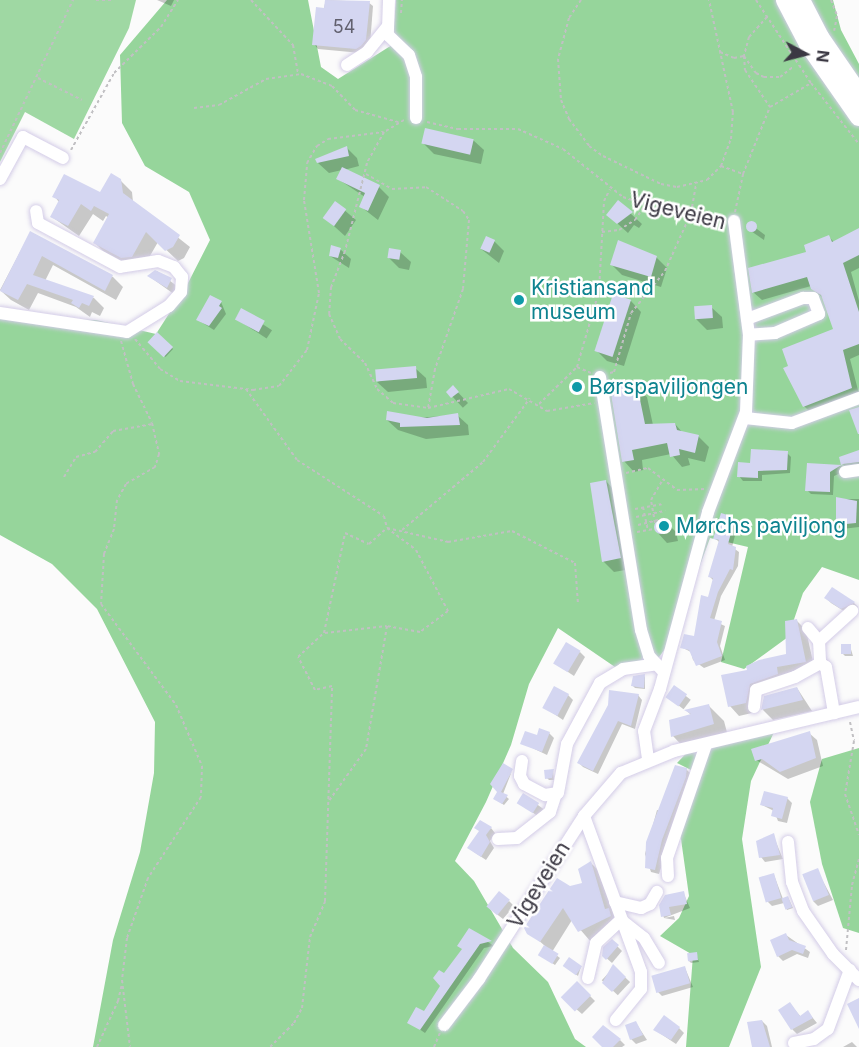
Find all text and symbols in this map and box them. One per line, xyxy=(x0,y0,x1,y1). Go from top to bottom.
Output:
house number: 54 xyxy=(333,16,355,38)
north arrow xyxy=(775,24,835,84)
text: N xyxy=(812,49,834,63)
street label: Vigeveien xyxy=(628,187,728,235)
place label: Kristiansand museum xyxy=(531,275,654,325)
marker: Kristiansand museum xyxy=(512,293,526,307)
place label: Børspaviljongen xyxy=(589,374,748,400)
marker: Børspaviljongen xyxy=(570,380,584,394)
place label: Mørchs paviljong xyxy=(676,513,846,539)
marker: Mørchs paviljong xyxy=(657,519,671,533)
street label: Vigeveien xyxy=(502,837,576,933)

